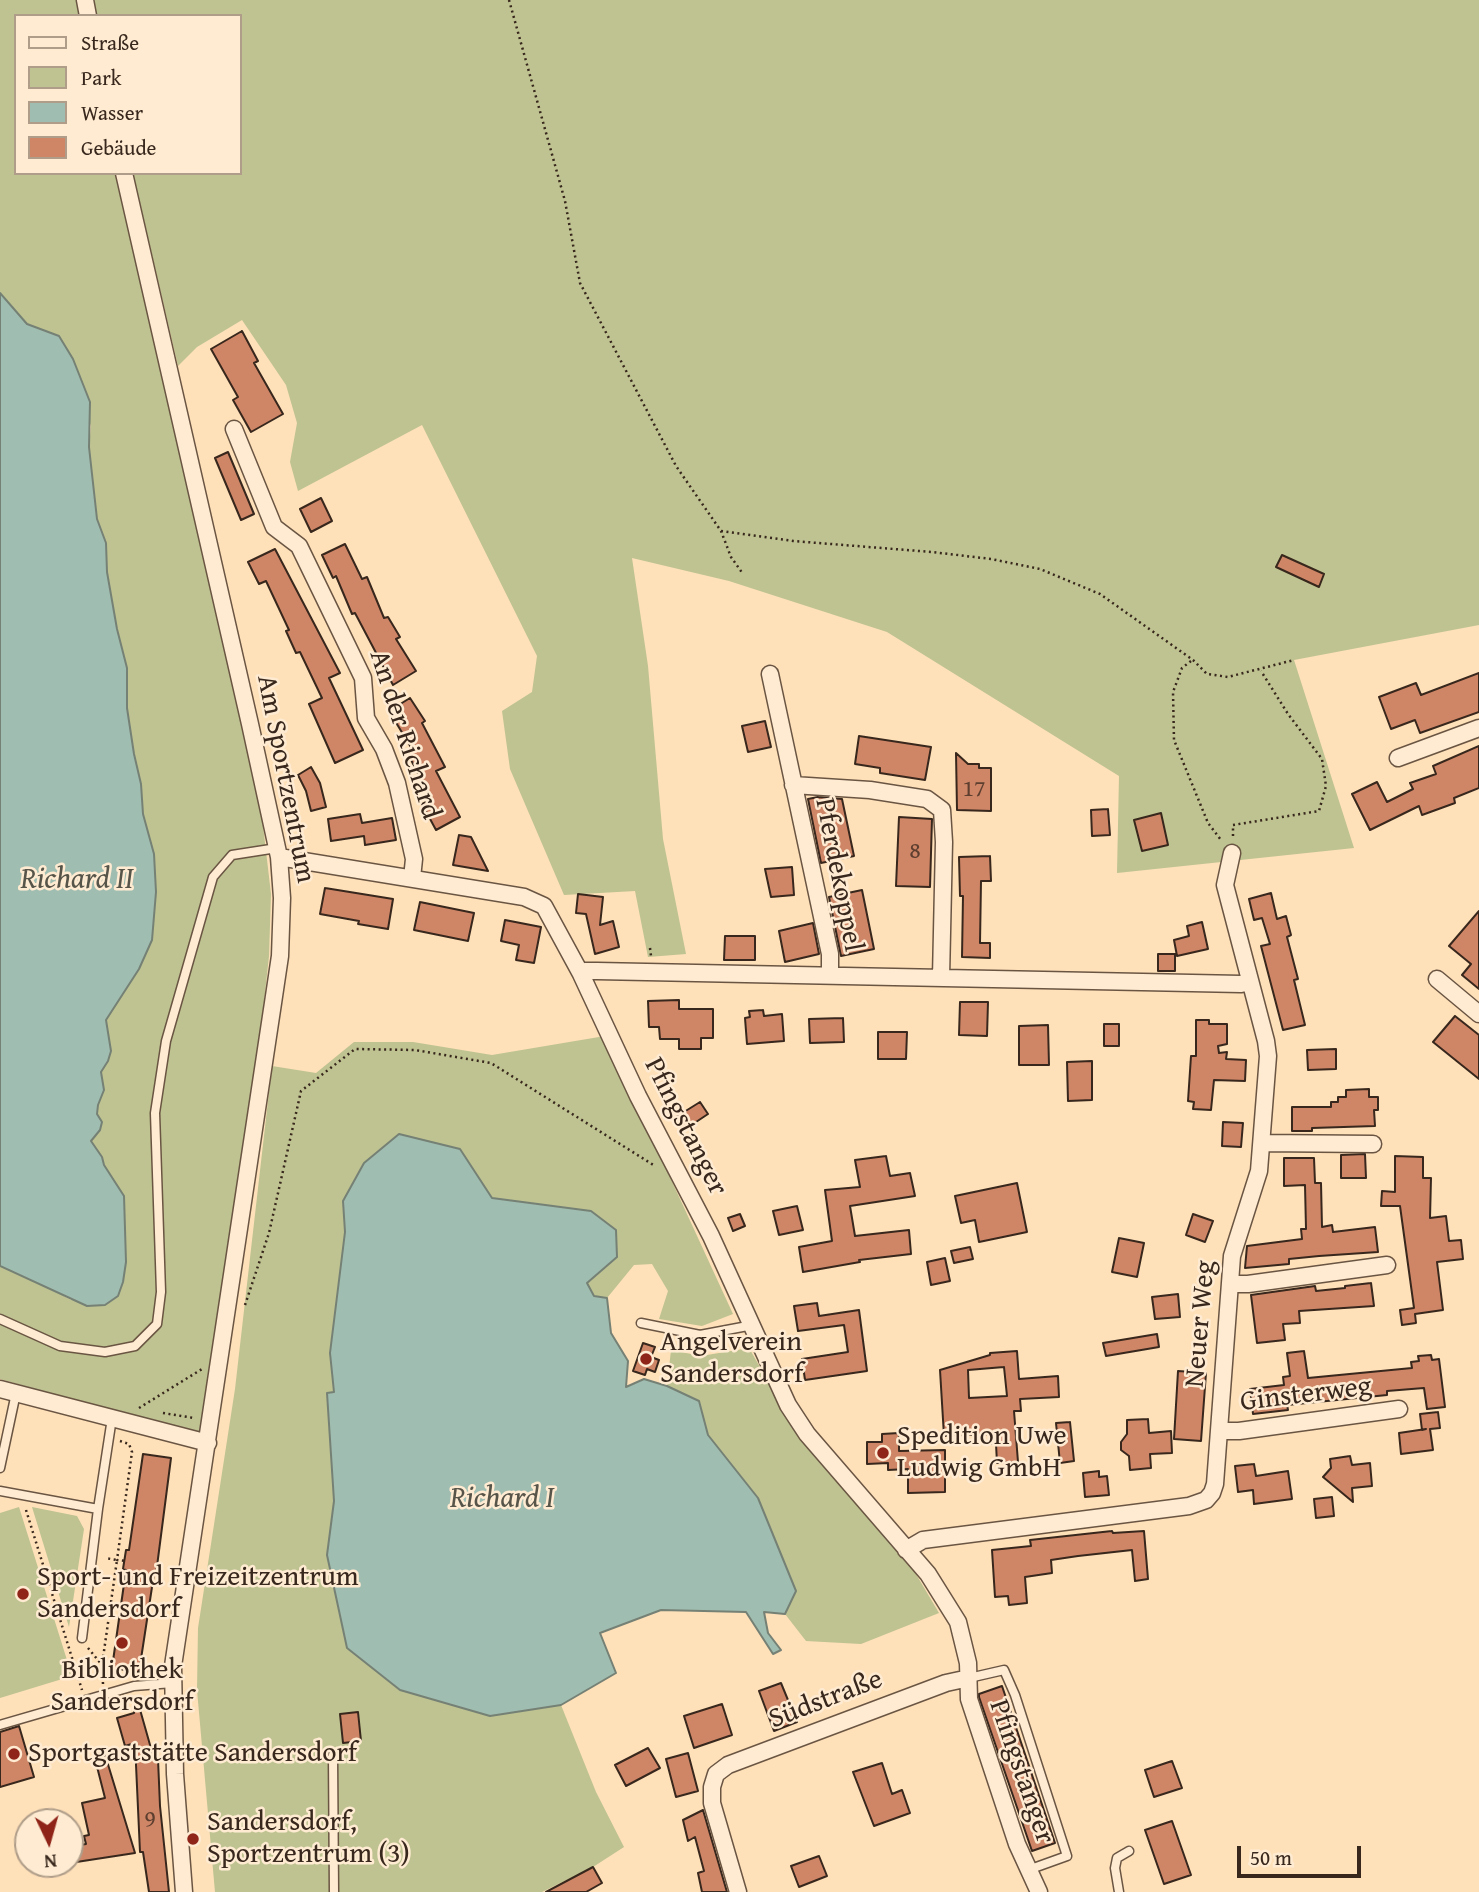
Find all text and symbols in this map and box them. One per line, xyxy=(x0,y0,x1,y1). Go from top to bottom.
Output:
legend xyxy=(14,14,242,175)
text: Straße xyxy=(81,27,139,58)
text: Park xyxy=(81,62,122,93)
text: Wasser xyxy=(81,97,143,128)
text: Gebäude xyxy=(81,132,156,163)
street label: An der Richard xyxy=(361,646,447,824)
street label: Am Sportzentrum xyxy=(248,672,322,886)
house number: 17 xyxy=(962,776,986,804)
street label: Pferdekoppel xyxy=(807,795,869,955)
house number: 8 xyxy=(909,838,921,866)
water label: Richard II xyxy=(21,862,133,898)
street label: Pfingstanger xyxy=(636,1052,734,1202)
street label: Neuer Weg xyxy=(1179,1259,1223,1389)
place label: Angelverein Sandersdorf xyxy=(660,1326,803,1392)
marker: Angelverein Sandersdorf xyxy=(638,1351,654,1367)
street label: Ginsterweg xyxy=(1238,1370,1374,1420)
place label: Spedition Uwe Ludwig GmbH xyxy=(897,1420,1067,1486)
marker: Spedition Uwe Ludwig GmbH xyxy=(875,1445,891,1461)
water label: Richard I xyxy=(450,1481,554,1517)
place label: Sport- und Freizeitzentrum Sandersdorf xyxy=(37,1561,359,1627)
marker: Sport- und Freizeitzentrum Sandersdorf xyxy=(15,1586,31,1602)
marker: Bibliothek Sandersdorf xyxy=(114,1635,130,1651)
place label: Bibliothek Sandersdorf xyxy=(50,1654,194,1720)
street label: Südstraße xyxy=(765,1663,887,1737)
street label: Pfingstanger xyxy=(981,1696,1061,1848)
place label: Sportgaststätte Sandersdorf xyxy=(28,1737,357,1771)
marker: Sportgaststätte Sandersdorf xyxy=(6,1746,22,1762)
house number: 9 xyxy=(144,1806,156,1834)
place label: Sandersdorf, Sportzentrum (3) xyxy=(207,1806,410,1872)
north arrow xyxy=(14,1808,84,1878)
marker: Sandersdorf, Sportzentrum (3) xyxy=(185,1831,201,1847)
scale bar xyxy=(1241,1832,1365,1876)
text: 50 m xyxy=(1250,1842,1292,1873)
text: N xyxy=(43,1847,58,1876)

